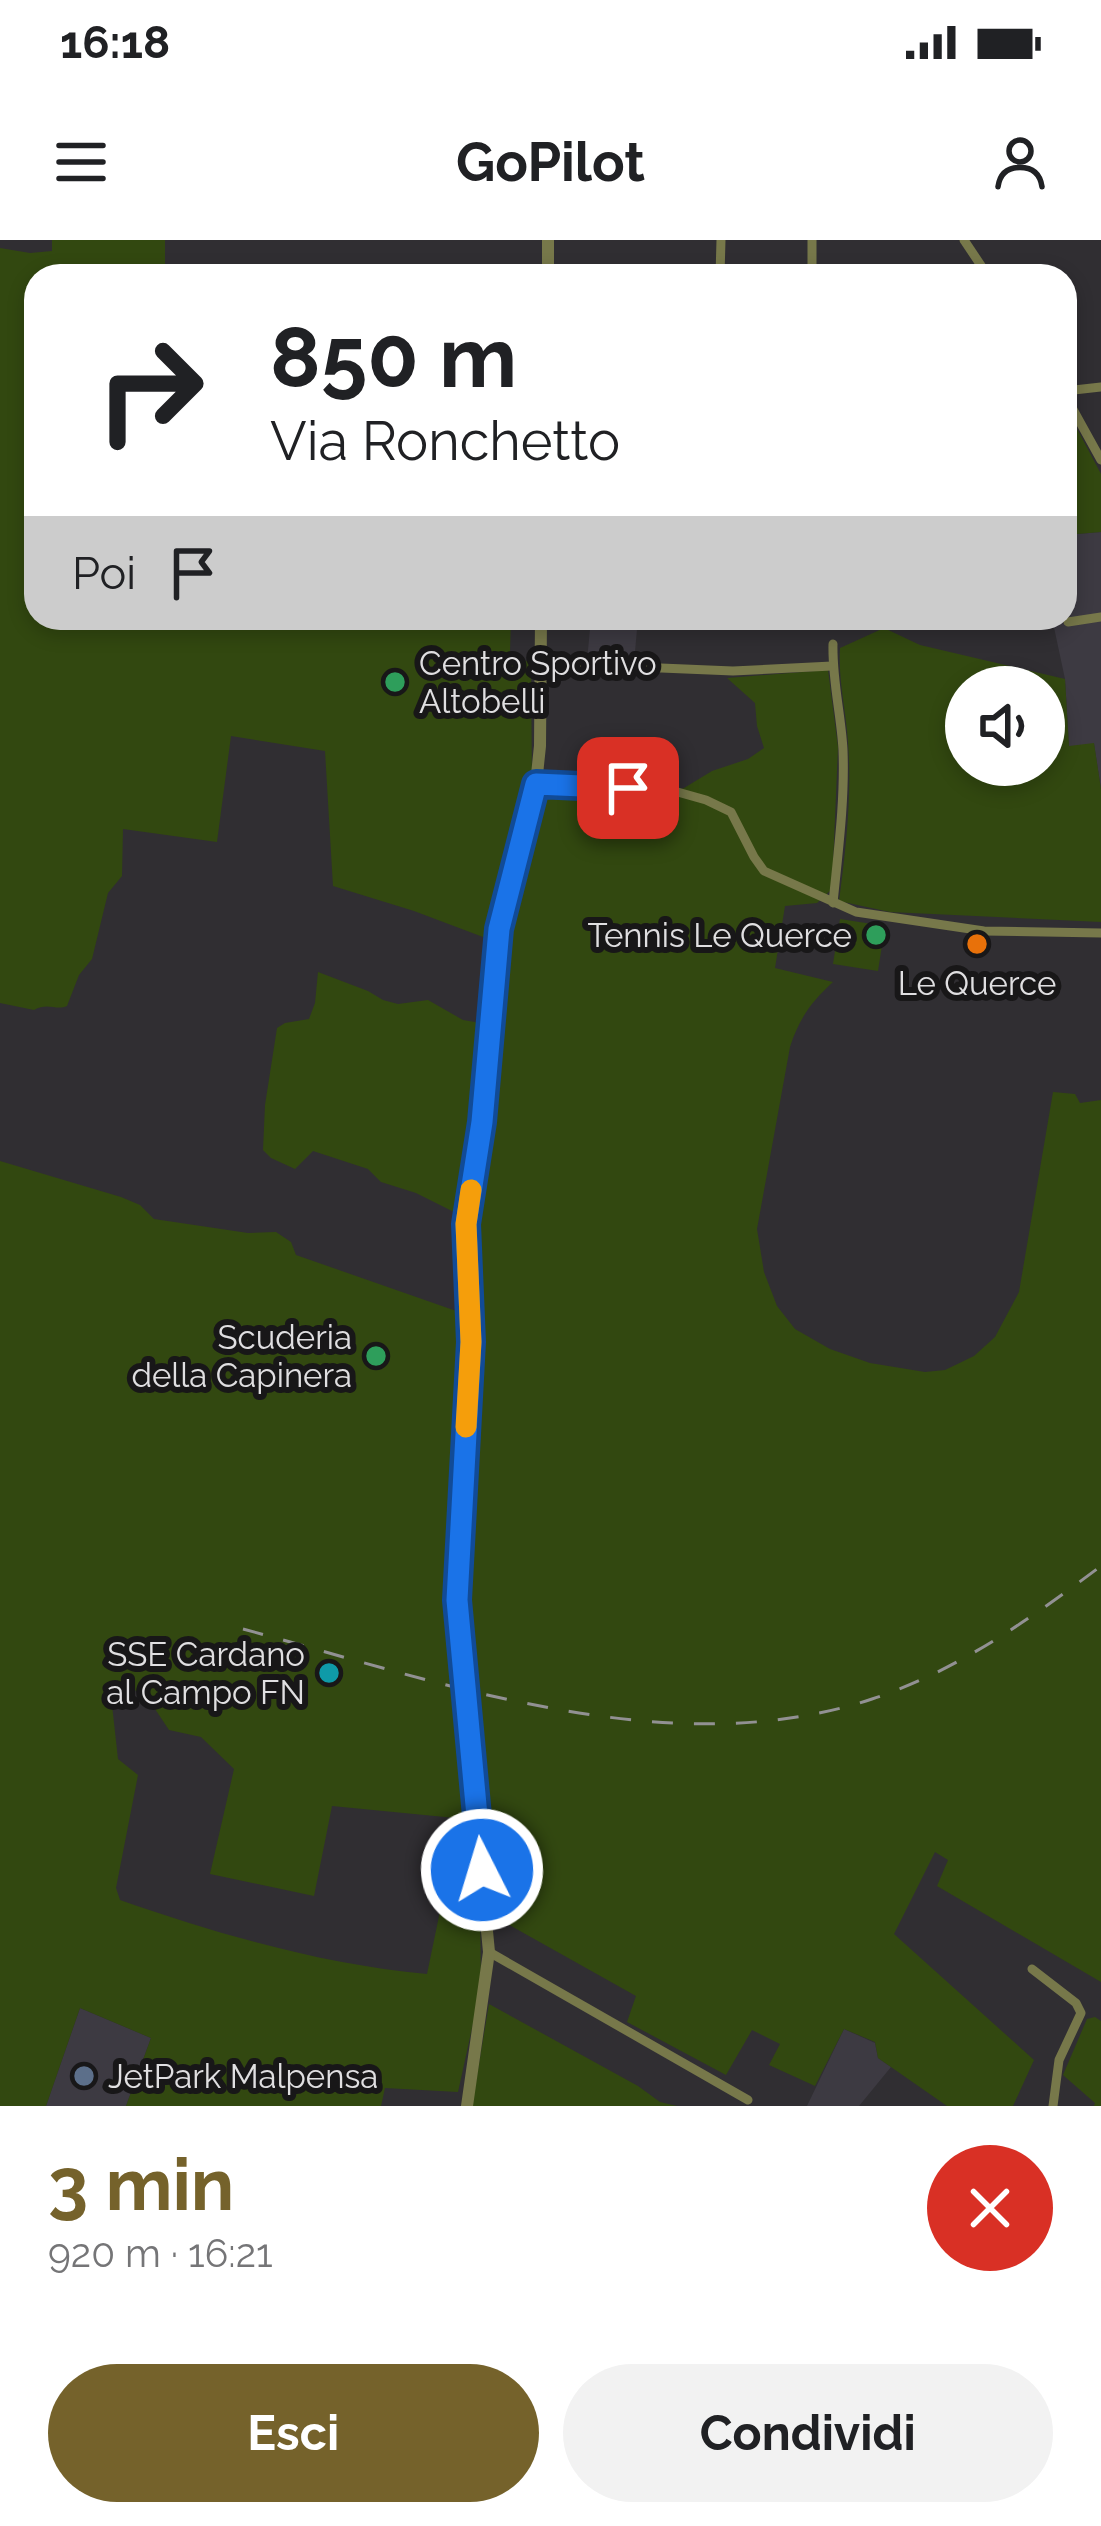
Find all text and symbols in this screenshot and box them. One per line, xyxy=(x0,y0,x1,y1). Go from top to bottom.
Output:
text: 16:18 xyxy=(60,16,170,69)
icon: menu xyxy=(48,129,114,195)
icon: person xyxy=(987,129,1053,195)
text: GoPilot xyxy=(456,130,645,194)
text: 850 m xyxy=(270,308,517,407)
icon: right xyxy=(72,312,228,468)
text: Via Ronchetto xyxy=(270,409,620,473)
icon: arrive xyxy=(160,540,226,606)
text: Poi xyxy=(72,547,136,600)
place label: Centro Sportivo Altobelli xyxy=(419,644,657,721)
map controls xyxy=(945,666,1065,786)
button: sound xyxy=(945,666,1065,786)
marker: Centro Sportivo Altobelli xyxy=(382,669,408,695)
pin xyxy=(577,737,679,839)
icon: arrive xyxy=(595,755,661,821)
place label: Tennis Le Querce xyxy=(587,916,852,955)
marker: Tennis Le Querce xyxy=(863,922,889,948)
marker: Le Querce xyxy=(964,931,990,957)
place label: Le Querce xyxy=(898,964,1056,1003)
place label: Scuderia della Capinera xyxy=(131,1318,352,1395)
marker: Scuderia della Capinera xyxy=(363,1343,389,1369)
place label: SSE Cardano al Campo FN xyxy=(106,1635,305,1712)
marker: SSE Cardano al Campo FN xyxy=(316,1660,342,1686)
position arrow xyxy=(419,1807,545,1933)
place label: JetPark Malpensa xyxy=(108,2057,378,2096)
marker: JetPark Malpensa xyxy=(71,2063,97,2089)
text: 3 min xyxy=(48,2142,234,2227)
button: close xyxy=(927,2145,1053,2271)
text: 920 m · 16:21 xyxy=(48,2230,273,2276)
button: Esci xyxy=(48,2364,539,2502)
button: Condividi xyxy=(563,2364,1053,2502)

